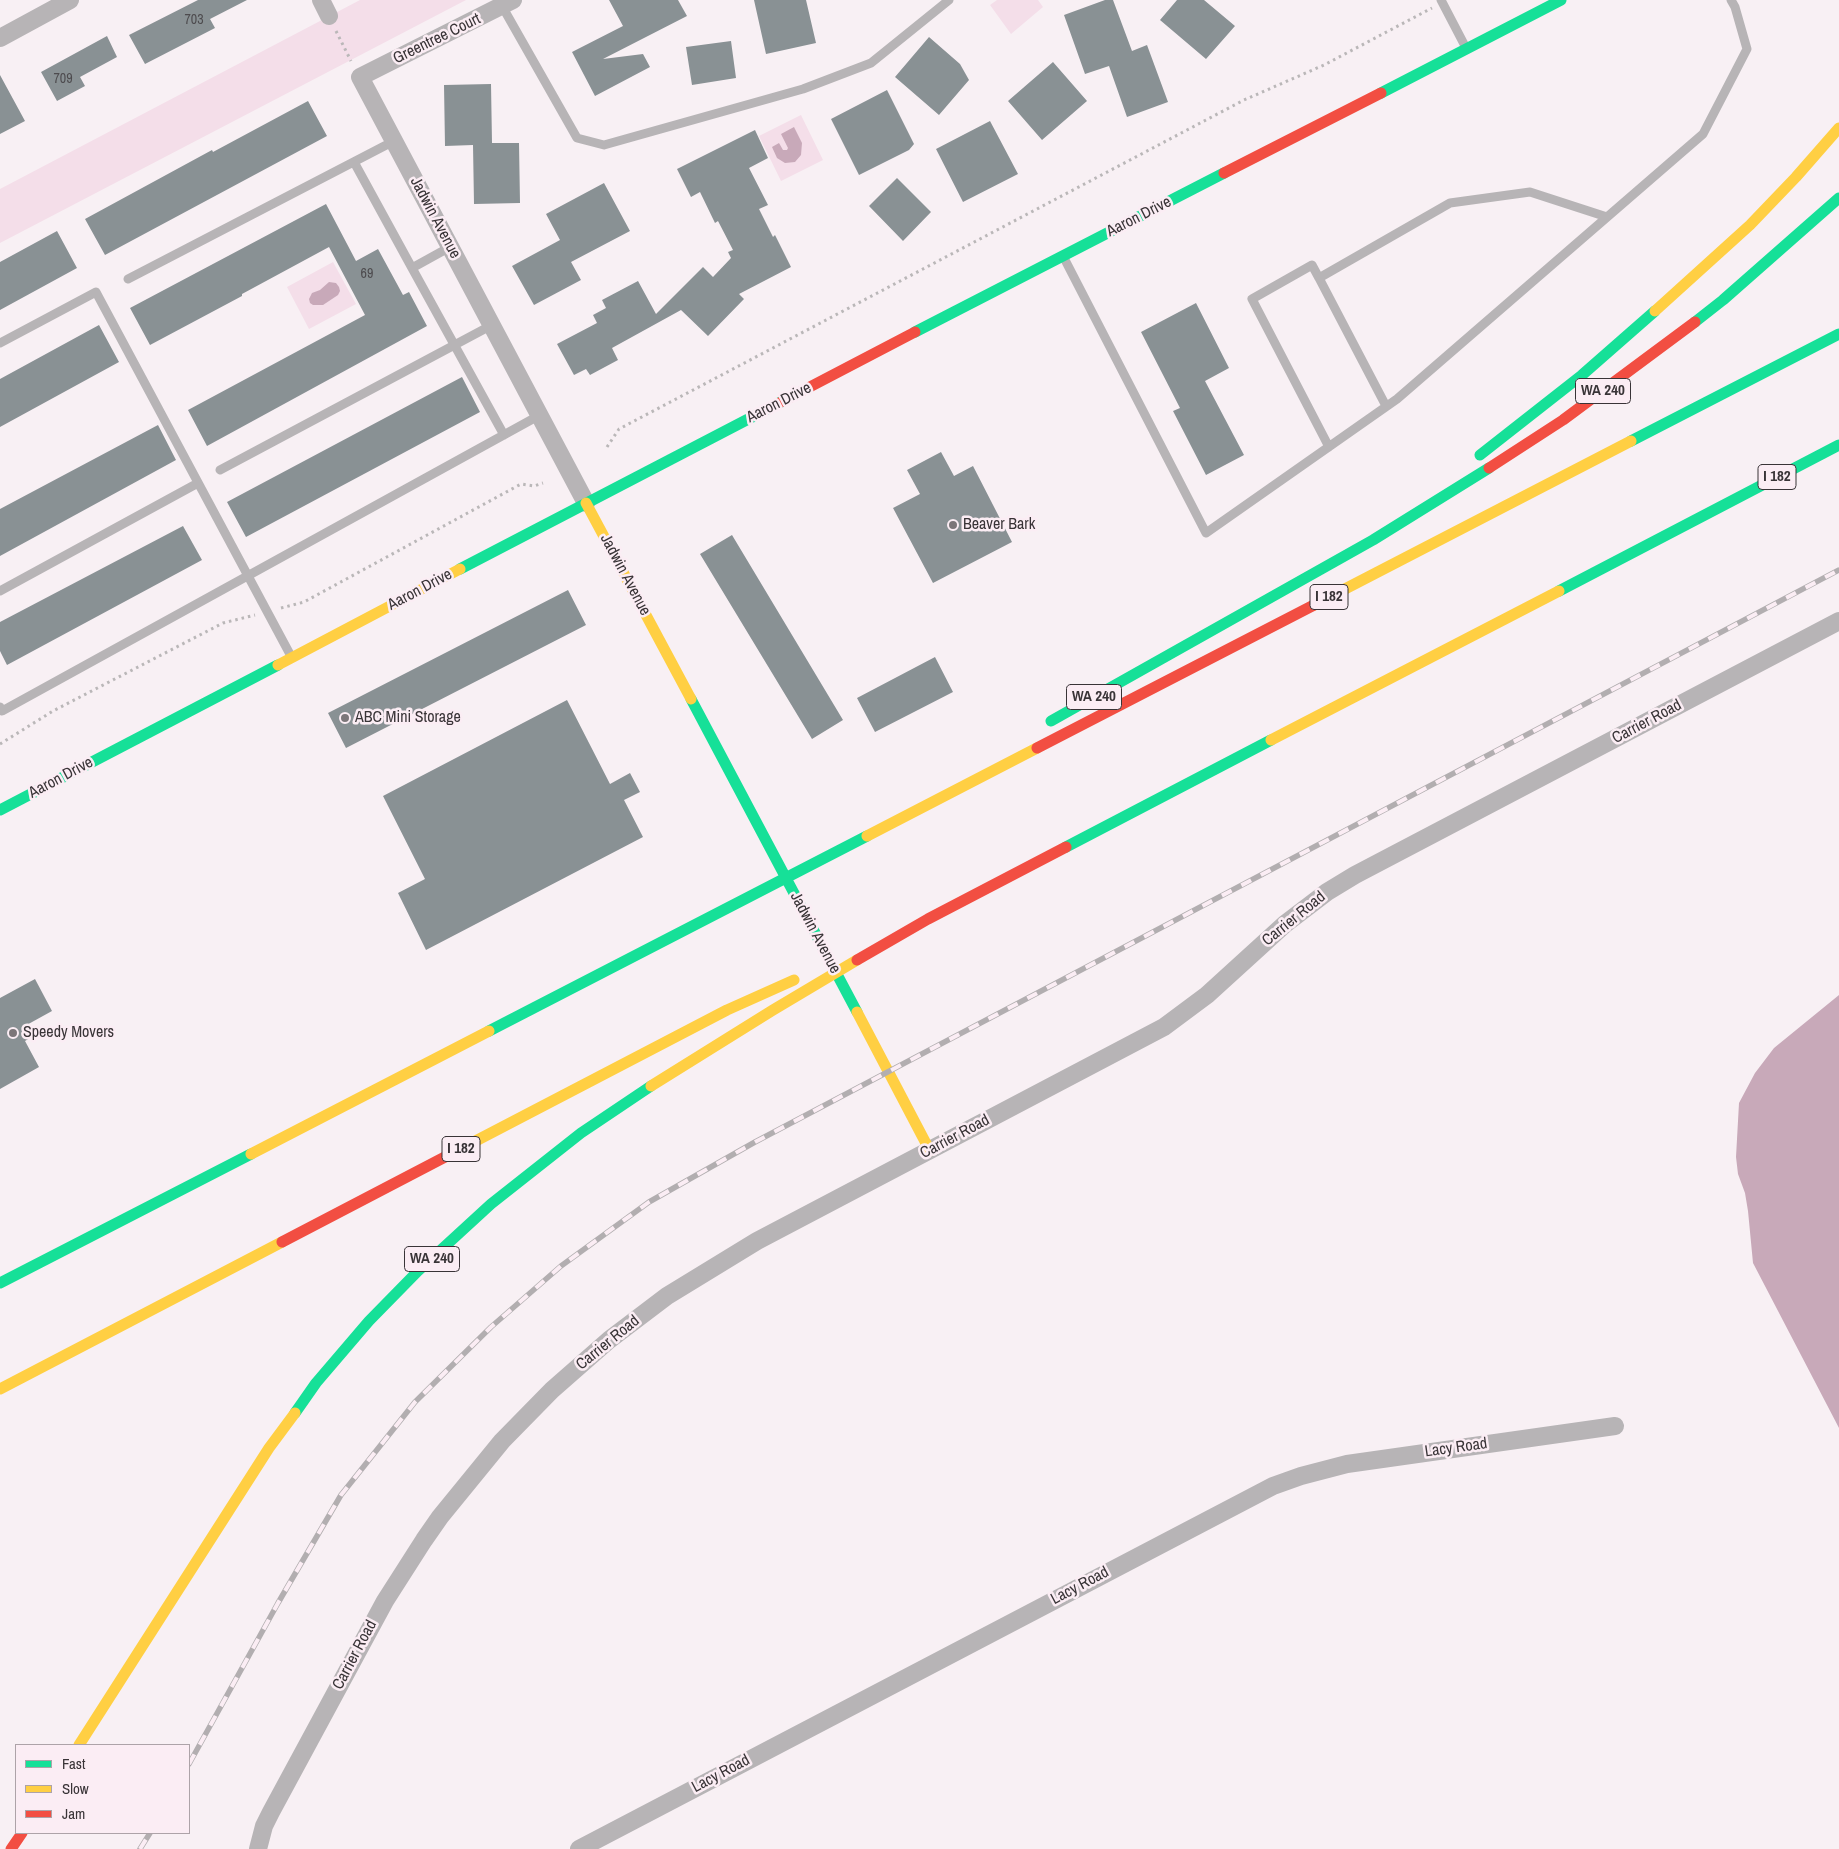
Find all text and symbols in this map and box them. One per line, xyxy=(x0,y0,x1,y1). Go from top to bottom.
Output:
street label: Greentree Court xyxy=(390,10,484,68)
house number: 703 xyxy=(184,12,204,28)
house number: 709 xyxy=(53,71,73,87)
street label: Jadwin Avenue xyxy=(406,174,464,262)
street label: Aaron Drive xyxy=(1103,193,1175,241)
house number: 69 xyxy=(361,266,373,282)
road number: WA 240 xyxy=(1576,378,1630,404)
street label: Aaron Drive xyxy=(743,379,815,427)
road number: I 182 xyxy=(1758,464,1796,490)
place label: Beaver Bark xyxy=(963,515,1035,535)
marker: Beaver Bark xyxy=(947,519,959,531)
street label: Jadwin Avenue xyxy=(596,531,654,619)
street label: Aaron Drive xyxy=(385,565,455,615)
road number: I 182 xyxy=(1310,584,1348,610)
road number: WA 240 xyxy=(1066,684,1122,710)
street label: Carrier Road xyxy=(1609,696,1685,748)
place label: ABC Mini Storage xyxy=(355,708,461,728)
marker: ABC Mini Storage xyxy=(339,712,351,724)
street label: Aaron Drive xyxy=(26,753,96,803)
street label: Carrier Road xyxy=(1258,888,1330,950)
street label: Jadwin Avenue xyxy=(786,889,844,977)
place label: Speedy Movers xyxy=(23,1023,114,1043)
marker: Speedy Movers xyxy=(7,1027,19,1039)
street label: Carrier Road xyxy=(917,1111,993,1163)
road number: I 182 xyxy=(442,1136,480,1162)
road number: WA 240 xyxy=(404,1246,460,1272)
street label: Carrier Road xyxy=(572,1312,644,1374)
street label: Lacy Road xyxy=(1424,1434,1488,1462)
street label: Lacy Road xyxy=(1048,1563,1112,1609)
street label: Carrier Road xyxy=(329,1617,381,1693)
legend xyxy=(15,1744,190,1834)
street label: Lacy Road xyxy=(689,1751,753,1797)
text: Fast xyxy=(62,1753,85,1774)
text: Slow xyxy=(62,1778,89,1799)
text: Jam xyxy=(62,1803,85,1824)

